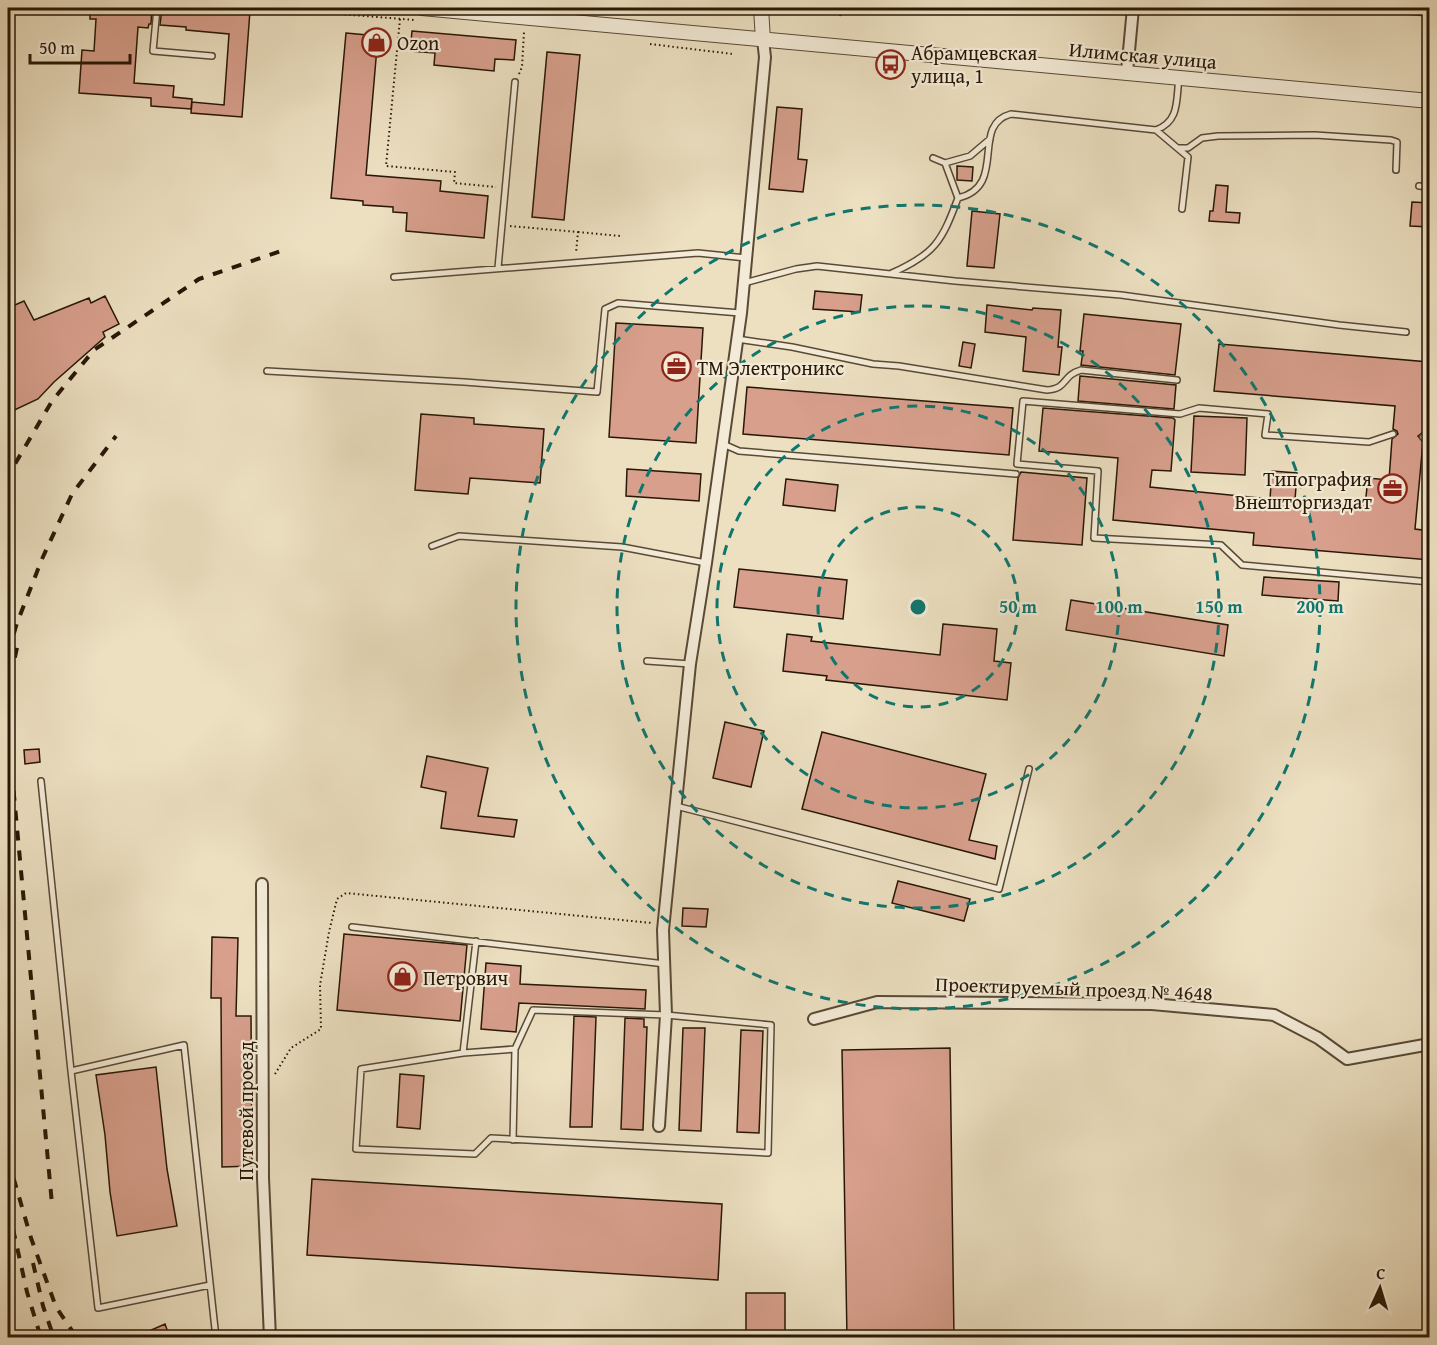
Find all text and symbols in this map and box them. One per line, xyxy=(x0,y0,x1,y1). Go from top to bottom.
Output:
shop icon: Ozon xyxy=(360,26,392,58)
scale bar xyxy=(30,27,130,65)
place label: Ozon xyxy=(397,28,439,57)
text: 50 m xyxy=(39,34,75,61)
street label: Илимская улица xyxy=(1068,34,1218,76)
place label: Абрамцевская улица, 1 xyxy=(910,38,1037,90)
bus stop icon: Абрамцевская улица, 1 xyxy=(874,48,906,80)
office icon: ТМ Электроникс xyxy=(660,351,692,383)
place label: ТМ Электроникс xyxy=(697,353,844,382)
place label: Типография Внешторгиздат xyxy=(1235,464,1372,516)
office icon: Типография Внешторгиздат xyxy=(1377,473,1409,505)
text: 50 m xyxy=(999,593,1038,620)
text: 100 m xyxy=(1095,593,1143,620)
text: 150 m xyxy=(1195,593,1243,620)
text: 200 m xyxy=(1296,593,1344,620)
centre of rings xyxy=(908,597,928,617)
shop icon: Петрович xyxy=(386,961,418,993)
place label: Петрович xyxy=(423,963,509,992)
street label: Проектируемый проезд № 4648 xyxy=(935,969,1213,1007)
street label: Путевой проезд xyxy=(231,1041,260,1181)
north arrow xyxy=(1350,1258,1410,1318)
text: С xyxy=(1376,1261,1386,1285)

